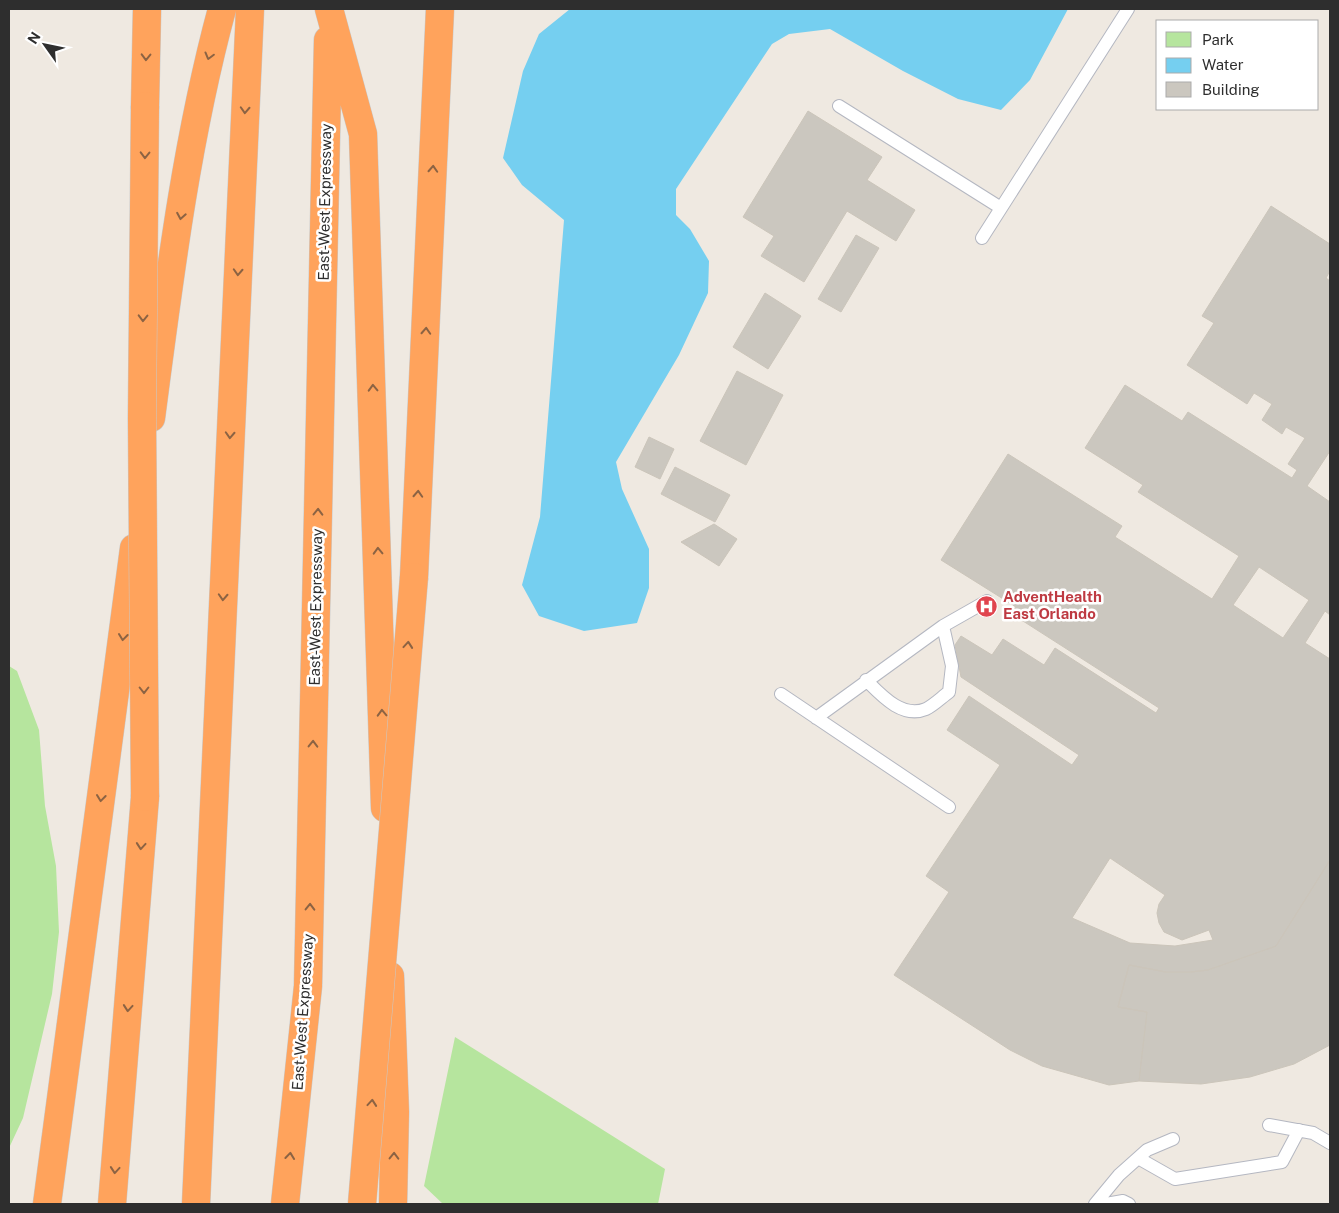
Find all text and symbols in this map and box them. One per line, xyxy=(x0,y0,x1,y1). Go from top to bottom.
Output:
north arrow xyxy=(20,20,70,70)
legend xyxy=(1156,20,1319,110)
text: N xyxy=(24,29,44,47)
text: Park xyxy=(1202,31,1234,48)
one-way arrow xyxy=(205,51,215,59)
one-way arrow xyxy=(141,54,151,62)
text: Water xyxy=(1202,56,1244,73)
text: Building xyxy=(1202,81,1260,98)
one-way arrow xyxy=(240,106,250,114)
street label: East-West Expressway xyxy=(315,123,334,281)
one-way arrow xyxy=(140,152,150,159)
one-way arrow xyxy=(428,165,438,172)
one-way arrow xyxy=(176,211,186,220)
one-way arrow xyxy=(232,268,243,276)
one-way arrow xyxy=(138,314,148,322)
one-way arrow xyxy=(420,327,431,335)
one-way arrow xyxy=(367,384,378,392)
one-way arrow xyxy=(225,431,236,439)
one-way arrow xyxy=(413,489,424,497)
one-way arrow xyxy=(313,508,323,516)
street label: East-West Expressway xyxy=(306,528,325,686)
one-way arrow xyxy=(372,547,383,555)
place label: AdventHealth East Orlando xyxy=(1003,588,1102,622)
one-way arrow xyxy=(217,593,228,601)
hospital icon: AdventHealth East Orlando xyxy=(975,594,999,618)
one-way arrow xyxy=(118,632,128,641)
one-way arrow xyxy=(402,641,413,649)
one-way arrow xyxy=(139,686,149,694)
one-way arrow xyxy=(377,709,388,717)
one-way arrow xyxy=(308,740,318,748)
one-way arrow xyxy=(97,793,107,802)
one-way arrow xyxy=(135,842,146,850)
one-way arrow xyxy=(305,902,315,910)
street label: East-West Expressway xyxy=(289,933,316,1091)
one-way arrow xyxy=(122,1004,133,1012)
one-way arrow xyxy=(366,1099,377,1107)
one-way arrow xyxy=(284,1151,295,1159)
one-way arrow xyxy=(389,1151,399,1159)
one-way arrow xyxy=(109,1166,120,1174)

